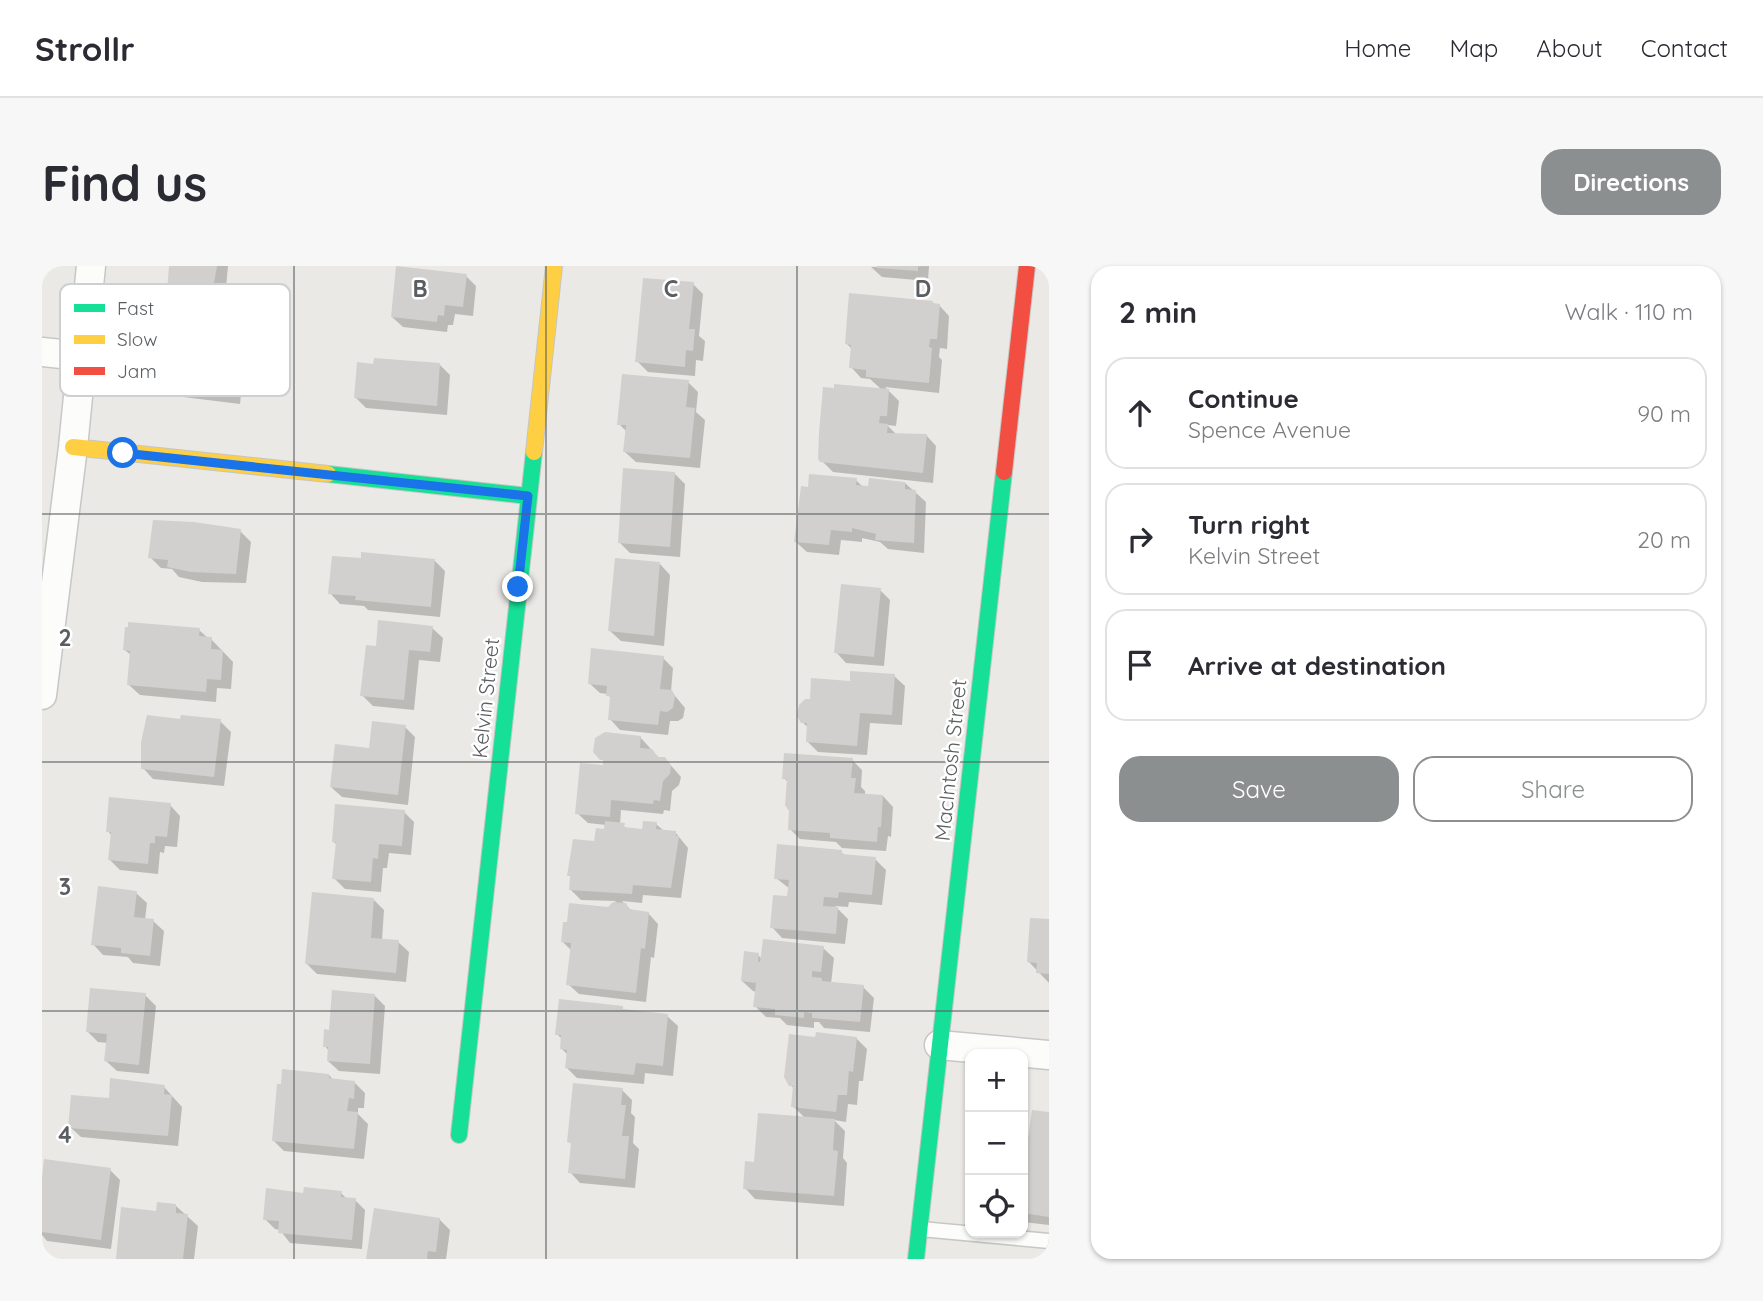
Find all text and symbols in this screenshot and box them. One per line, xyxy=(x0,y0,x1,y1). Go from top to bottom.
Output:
text: Strollr xyxy=(35,28,135,69)
text: Home xyxy=(1344,33,1411,63)
text: Map xyxy=(1449,33,1498,63)
text: About xyxy=(1536,33,1603,63)
text: Contact xyxy=(1641,33,1728,63)
button: Directions xyxy=(1541,149,1721,215)
text: Find us xyxy=(42,152,207,213)
text: B xyxy=(412,274,428,303)
text: C xyxy=(664,274,678,303)
text: D xyxy=(915,274,931,303)
legend xyxy=(60,284,290,396)
text: 2 min xyxy=(1119,293,1197,331)
text: Fast xyxy=(117,296,154,320)
text: Walk · 110 m xyxy=(1564,297,1693,326)
text: Slow xyxy=(117,327,158,351)
text: Jam xyxy=(117,359,157,383)
text: Continue xyxy=(1188,382,1299,415)
icon: ahead xyxy=(1121,394,1159,432)
text: 90 m xyxy=(1637,399,1691,428)
text: Spence Avenue xyxy=(1188,415,1351,444)
route start xyxy=(107,437,138,468)
text: Turn right xyxy=(1188,508,1310,541)
icon: right xyxy=(1121,520,1159,558)
text: 20 m xyxy=(1637,525,1691,554)
text: Kelvin Street xyxy=(1188,541,1320,570)
route end xyxy=(502,571,533,602)
text: 2 xyxy=(58,623,72,652)
street label: Kelvin Street xyxy=(466,637,504,759)
icon: arrive xyxy=(1121,646,1159,684)
text: Arrive at destination xyxy=(1188,649,1446,682)
street label: MacIntosh Street xyxy=(929,678,971,842)
button: Save xyxy=(1119,756,1399,822)
button: Share xyxy=(1413,756,1693,822)
text: 3 xyxy=(59,872,71,901)
map controls xyxy=(965,1049,1028,1238)
button: + xyxy=(965,1049,1028,1112)
button: − xyxy=(965,1112,1028,1175)
text: 4 xyxy=(58,1120,72,1149)
button: locate xyxy=(965,1175,1028,1238)

